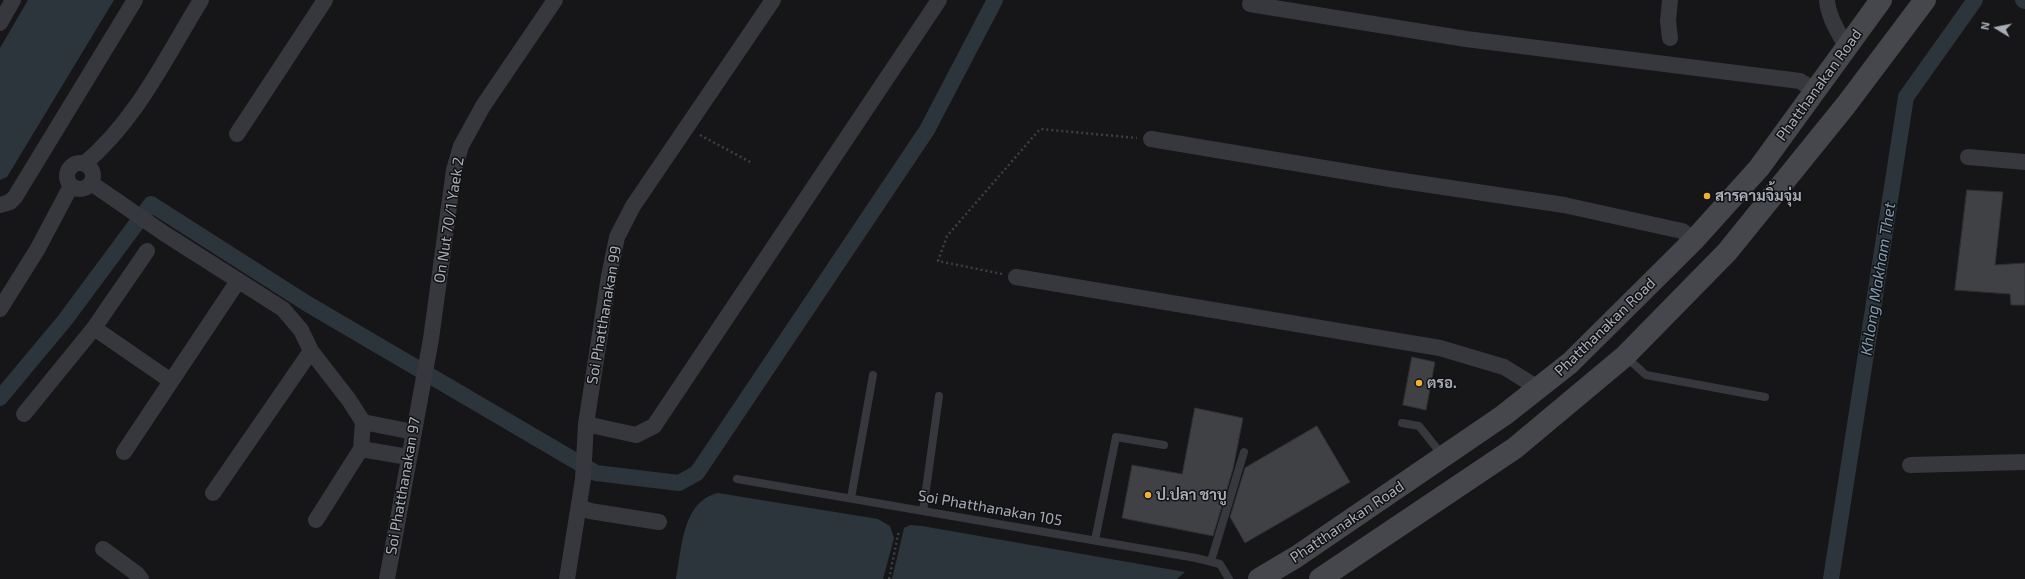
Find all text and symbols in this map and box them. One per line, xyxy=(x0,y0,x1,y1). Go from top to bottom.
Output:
north arrow xyxy=(1977,8,2017,48)
text: N xyxy=(1978,21,1992,31)
street label: Phatthanakan Road xyxy=(1772,26,1866,144)
street label: On Nut 70/1 Yaek 2 xyxy=(430,156,468,284)
place label: สารคามจิ้มจุ่ม xyxy=(1715,187,1802,205)
marker: สารคามจิ้มจุ่ม xyxy=(1702,191,1712,201)
water label: Khlong Makham Thet xyxy=(1856,201,1900,357)
street label: Soi Phatthanakan 99 xyxy=(583,244,625,386)
street label: Phatthanakan Road xyxy=(1551,274,1659,380)
place label: ตรอ. xyxy=(1427,374,1457,392)
marker: ตรอ. xyxy=(1414,378,1424,388)
street label: Soi Phatthanakan 97 xyxy=(382,416,424,556)
street label: Phatthanakan Road xyxy=(1287,477,1407,567)
street label: Soi Phatthanakan 105 xyxy=(916,486,1064,530)
place label: ป.ปลา ชาบู xyxy=(1156,486,1227,504)
marker: ป.ปลา ชาบู xyxy=(1143,490,1153,500)

